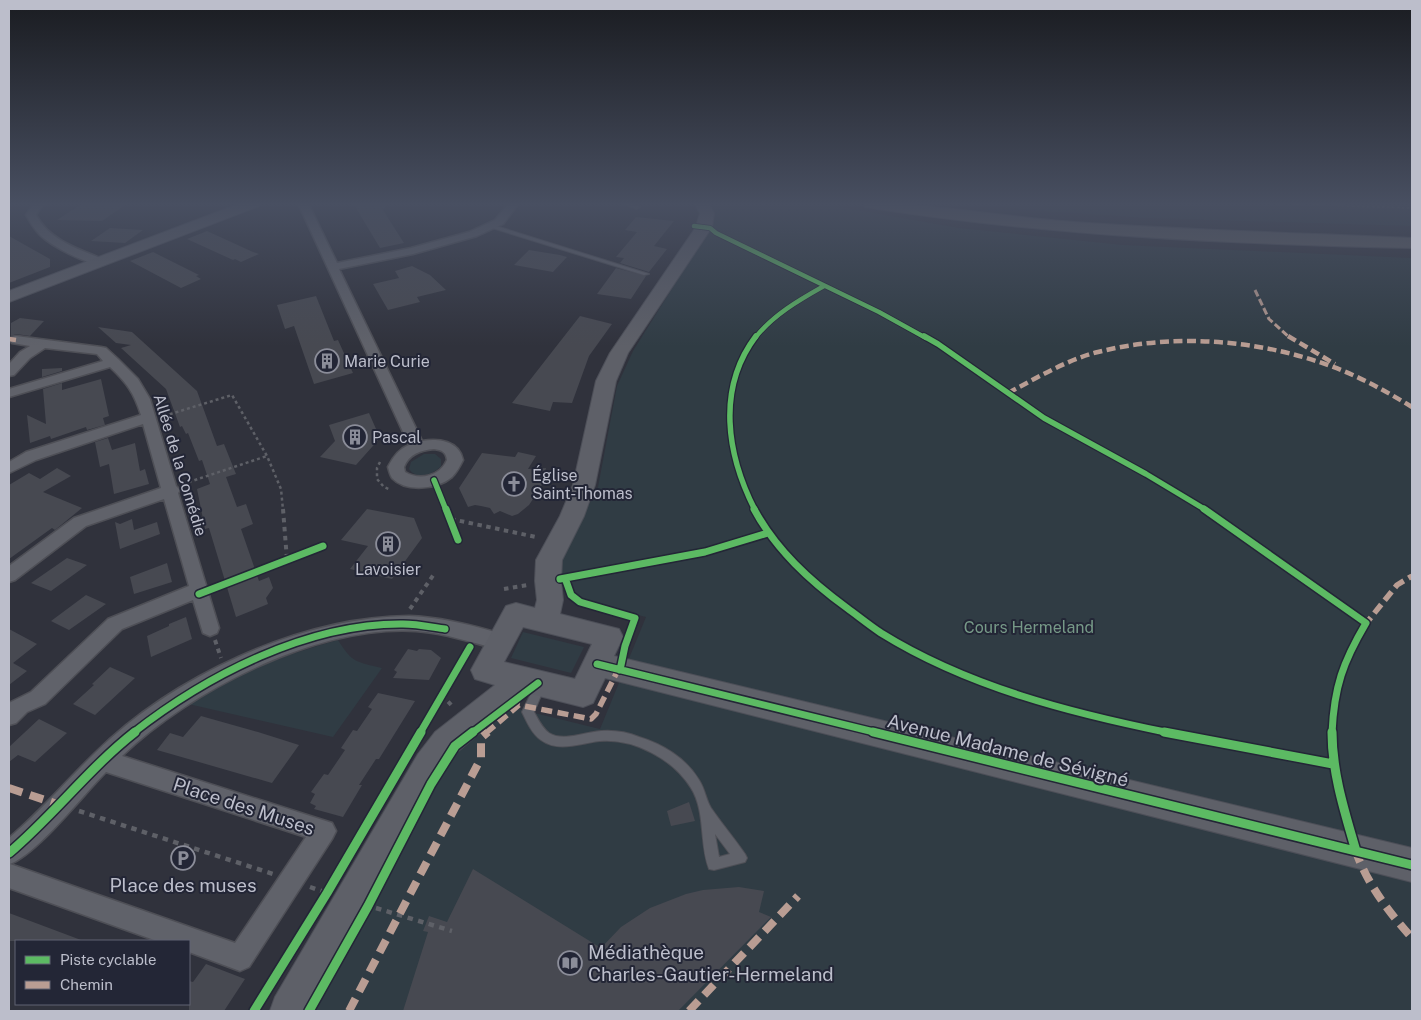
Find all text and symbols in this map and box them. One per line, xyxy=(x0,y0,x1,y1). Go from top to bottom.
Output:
building icon: Marie Curie xyxy=(314,348,340,374)
place label: Marie Curie xyxy=(344,352,430,371)
street label: Allée de la Comédie xyxy=(149,392,211,538)
building icon: Pascal xyxy=(342,424,368,450)
place label: Pascal xyxy=(372,428,421,447)
place label: Église Saint-Thomas xyxy=(532,465,633,503)
church icon: Église Saint-Thomas xyxy=(501,471,527,497)
building icon: Lavoisier xyxy=(375,531,401,557)
place label: Lavoisier xyxy=(355,560,421,579)
park label: Cours Hermeland xyxy=(964,618,1094,637)
street label: Avenue Madame de Sévigné xyxy=(885,709,1131,791)
street label: Place des Muses xyxy=(170,773,318,839)
parking icon: Place des muses xyxy=(170,845,196,871)
place label: Place des muses xyxy=(109,874,257,896)
legend xyxy=(15,940,190,1005)
place label: Médiathèque Charles-Gautier-Hermeland xyxy=(588,941,834,985)
library icon: Médiathèque Charles-Gautier-Hermeland xyxy=(557,950,583,976)
text: Piste cyclable xyxy=(60,951,157,968)
text: Chemin xyxy=(60,976,113,993)

